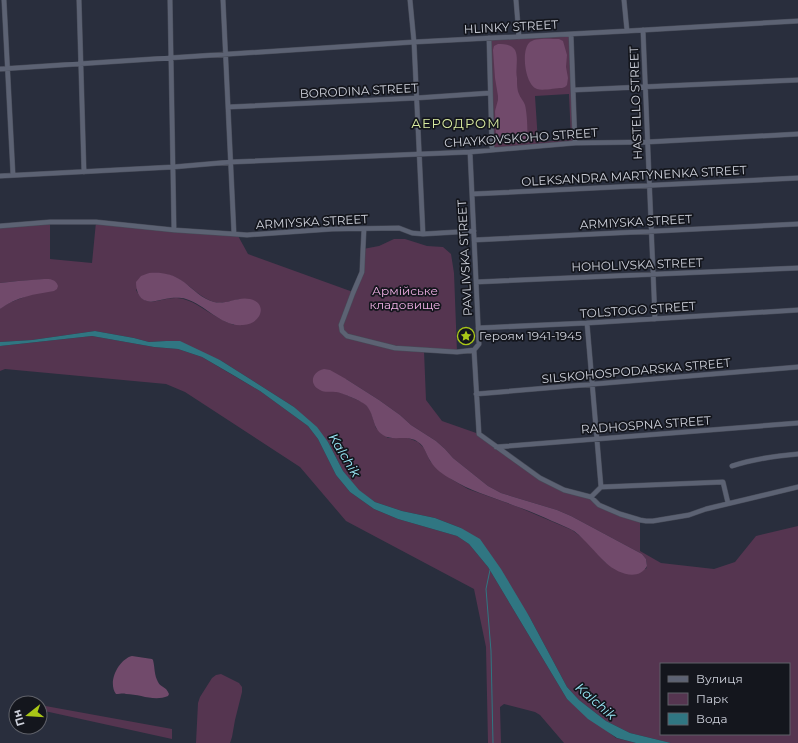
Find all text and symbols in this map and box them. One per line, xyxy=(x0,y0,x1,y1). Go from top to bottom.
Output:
street label: HLINKY STREET xyxy=(463,17,559,36)
street label: HASTELLO STREET xyxy=(626,46,645,160)
street label: BORODINA STREET xyxy=(299,80,419,101)
district label: АЕРОДРОМ xyxy=(411,115,501,131)
street label: CHAYKOVSKOHO STREET xyxy=(444,125,598,150)
street label: OLEKSANDRA MARTYNENKA STREET xyxy=(521,162,747,189)
street label: PAVLIVSKA STREET xyxy=(454,199,475,316)
street label: ARMIYSKA STREET xyxy=(255,211,369,232)
street label: ARMIYSKA STREET xyxy=(579,211,693,232)
street label: HOHOLIVSKA STREET xyxy=(571,255,703,274)
park label: Армійське кладовище xyxy=(369,283,441,312)
street label: TOLSTOGO STREET xyxy=(579,298,697,321)
place icon: Героям 1941-1945 xyxy=(456,326,476,346)
place label: Героям 1941-1945 xyxy=(479,328,582,343)
street label: SILSKOHOSPODARSKA STREET xyxy=(541,355,731,386)
street label: RADHOSPNA STREET xyxy=(581,412,712,437)
water label: Kalchik xyxy=(326,430,365,481)
legend xyxy=(660,663,790,735)
text: Вулиця xyxy=(696,671,743,686)
water label: Kalchik xyxy=(572,679,620,724)
text: Парк xyxy=(696,691,728,706)
north arrow xyxy=(8,695,48,735)
text: Пн xyxy=(9,708,28,728)
text: Вода xyxy=(696,711,727,726)

